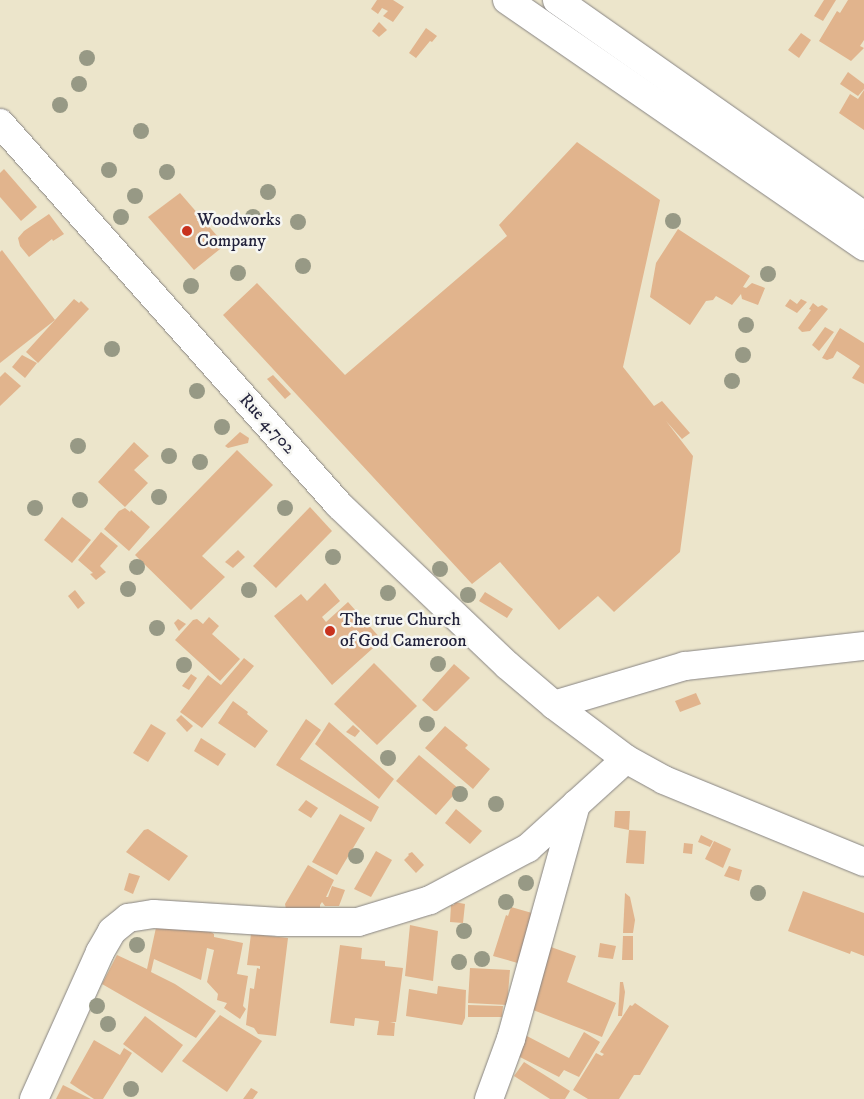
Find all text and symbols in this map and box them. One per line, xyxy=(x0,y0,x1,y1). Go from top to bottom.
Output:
place label: Woodworks Company xyxy=(197,210,281,252)
marker: Woodworks Company xyxy=(181,225,193,237)
street label: Rue 4.702 xyxy=(234,389,300,459)
place label: The true Church of God Cameroon xyxy=(340,610,467,652)
marker: The true Church of God Cameroon xyxy=(324,625,336,637)

